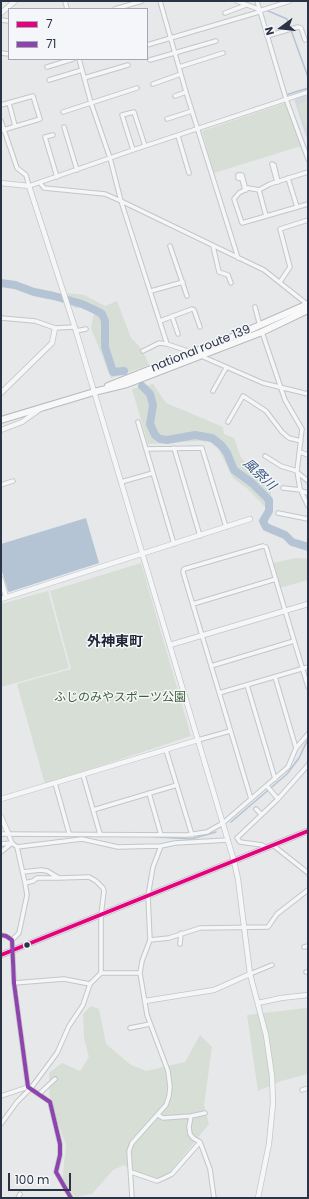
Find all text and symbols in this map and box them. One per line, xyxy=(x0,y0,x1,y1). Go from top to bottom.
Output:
legend xyxy=(8,8,148,60)
north arrow xyxy=(261,8,301,48)
text: 7 xyxy=(46,15,53,32)
text: N xyxy=(261,25,278,37)
text: 71 xyxy=(46,35,56,52)
street label: national route 139 xyxy=(149,322,253,376)
water label: 風祭川 xyxy=(239,456,279,494)
district label: 外神東町 xyxy=(87,634,143,650)
park label: ふじのみやスポーツ公園 xyxy=(54,691,186,705)
unlabelled marker xyxy=(22,940,32,950)
scale bar xyxy=(10,1165,73,1191)
text: 100 m xyxy=(15,1171,49,1188)

